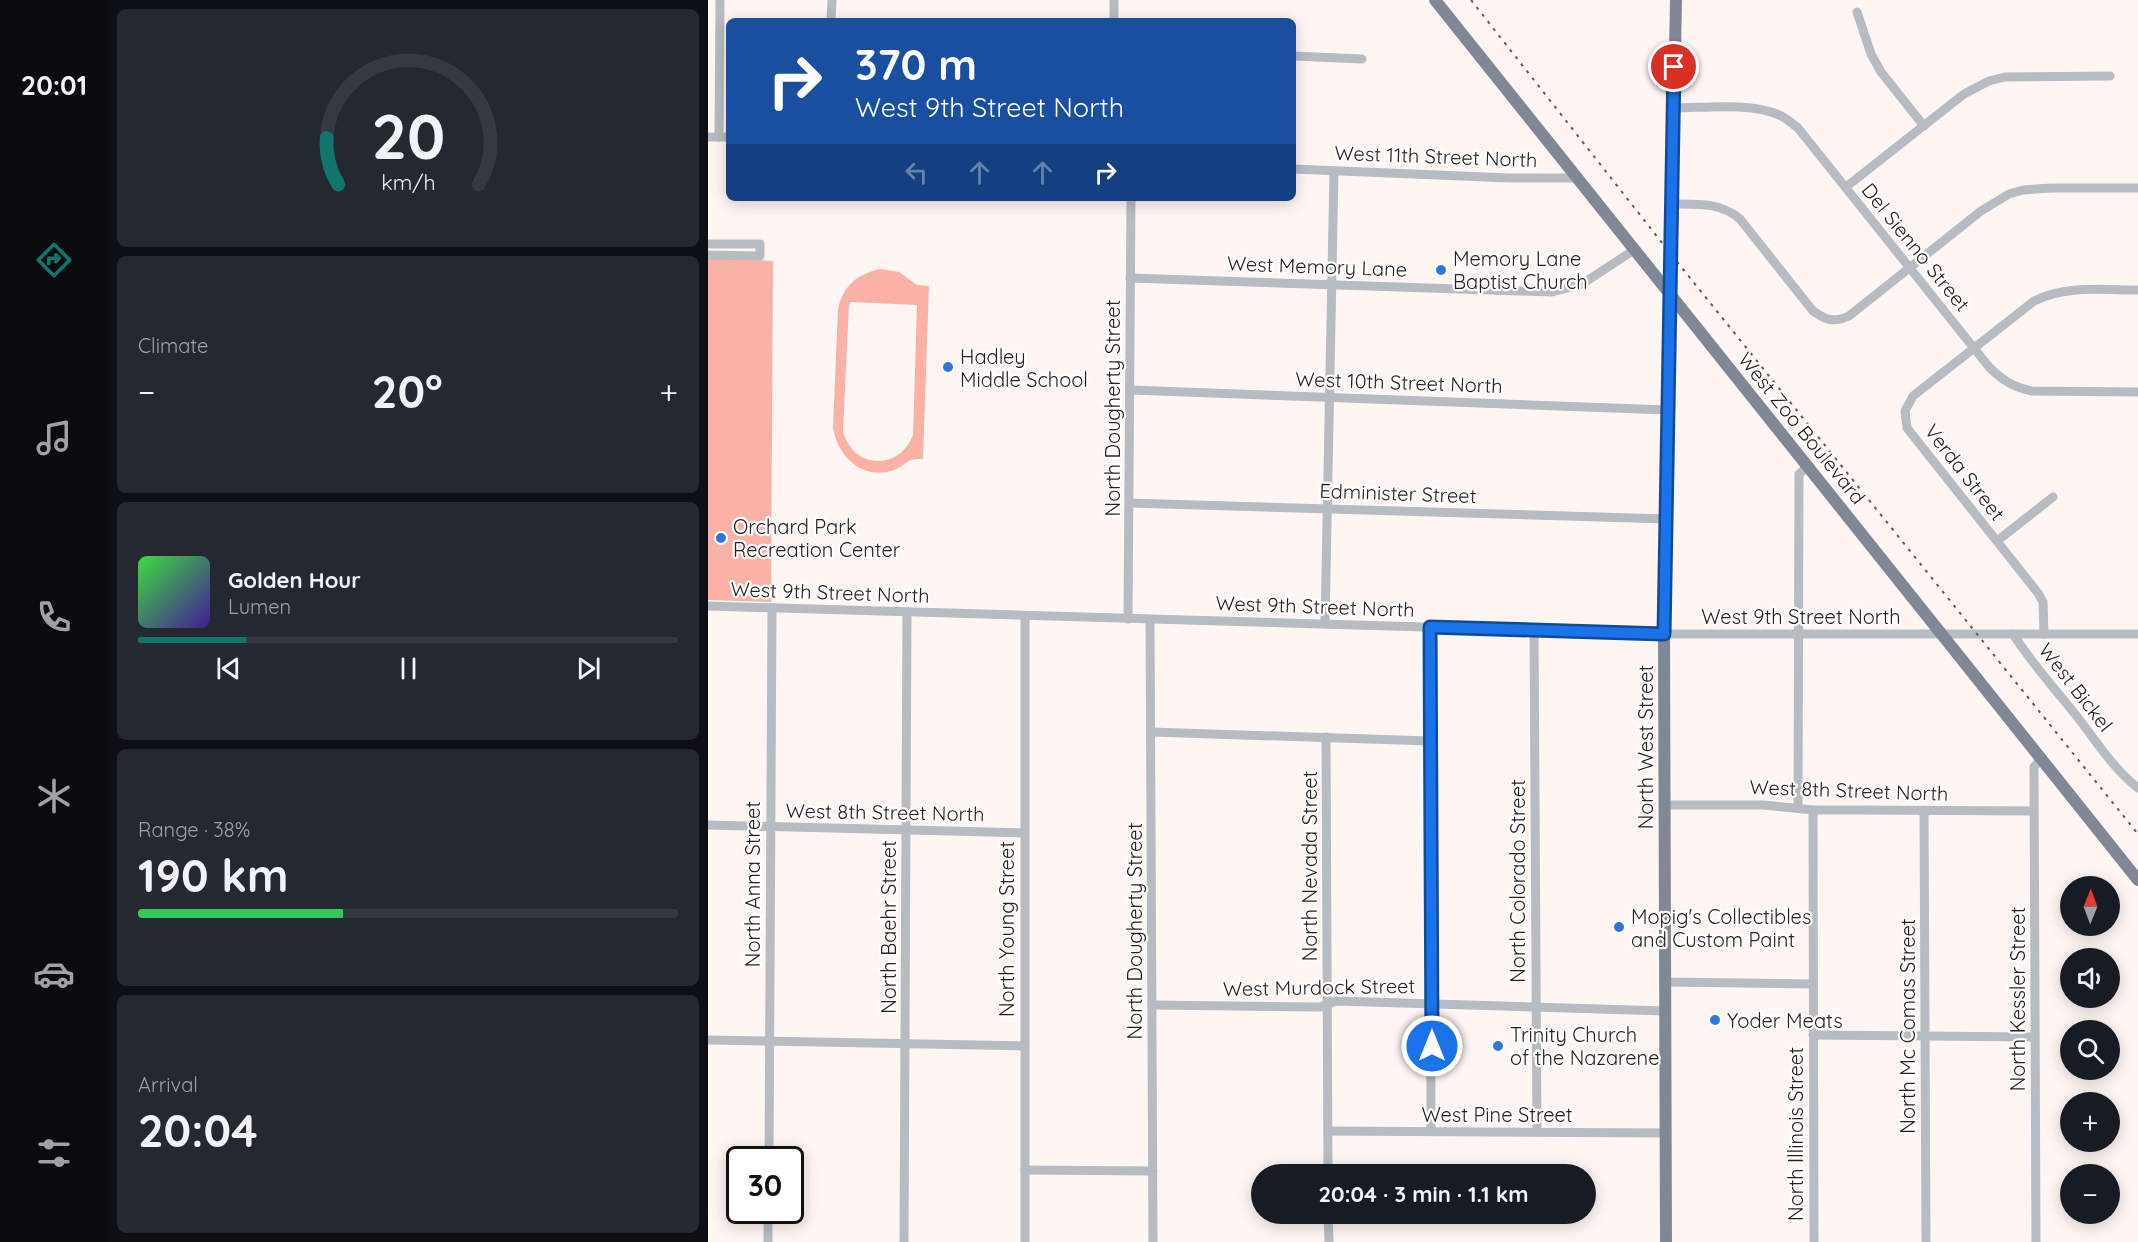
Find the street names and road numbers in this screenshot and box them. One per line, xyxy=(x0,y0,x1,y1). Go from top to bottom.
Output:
street label: West 11th Street North xyxy=(1334,140,1538,172)
street label: Del Sienno Street xyxy=(1857,178,1976,316)
street label: West Memory Lane xyxy=(1226,250,1408,282)
street label: North Dougherty Street xyxy=(1100,299,1125,516)
street label: West Zoo Boulevard xyxy=(1733,347,1871,509)
street label: West 10th Street North xyxy=(1295,366,1503,398)
street label: Verda Street xyxy=(1920,419,2011,525)
street label: Edminister Street xyxy=(1319,478,1477,508)
street label: West 9th Street North xyxy=(730,576,930,608)
street label: West 9th Street North xyxy=(1215,590,1415,622)
street label: West 9th Street North xyxy=(1701,604,1901,629)
street label: West Bickel xyxy=(2034,638,2118,736)
street label: North West Street xyxy=(1633,665,1658,829)
street label: North Nevada Street xyxy=(1297,770,1322,961)
street label: West 8th Street North xyxy=(1749,774,1949,806)
street label: North Colorado Street xyxy=(1505,779,1530,983)
street label: West 8th Street North xyxy=(785,798,985,826)
street label: North Anna Street xyxy=(740,801,765,967)
street label: North Dougherty Street xyxy=(1122,822,1147,1039)
street label: North Baehr Street xyxy=(876,840,901,1014)
street label: North Young Street xyxy=(994,841,1019,1017)
street label: North Kessler Street xyxy=(2005,906,2030,1091)
street label: North Mc Comas Street xyxy=(1895,918,1920,1134)
street label: West Murdock Street xyxy=(1223,973,1416,1001)
street label: North Illinois Street xyxy=(1783,1047,1808,1221)
street label: West Pine Street xyxy=(1421,1102,1573,1127)

